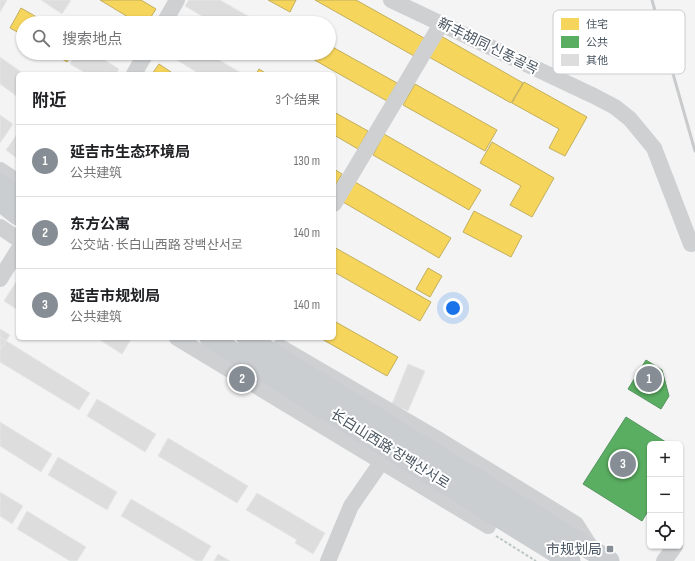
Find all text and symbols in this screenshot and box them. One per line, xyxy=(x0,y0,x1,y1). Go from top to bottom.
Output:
legend xyxy=(553,10,685,74)
street label: 新丰胡同 신풍골목 xyxy=(435,14,541,78)
search box xyxy=(16,16,336,60)
text: 住宅 xyxy=(586,18,608,31)
icon: search xyxy=(30,27,52,49)
text: 搜索地点 xyxy=(62,30,122,49)
text: 公共 xyxy=(586,36,608,49)
text: 其他 xyxy=(586,54,608,67)
text: 附近 xyxy=(32,91,66,111)
text: 3个结果 xyxy=(276,92,320,108)
text: 延吉市生态环境局 xyxy=(70,143,190,162)
text: 1 xyxy=(42,153,48,169)
text: 130 m xyxy=(294,153,320,169)
text: 公共建筑 xyxy=(70,165,122,181)
text: 东方公寓 xyxy=(70,215,130,234)
text: 2 xyxy=(42,225,48,241)
text: 140 m xyxy=(294,225,320,241)
text: 公交站 · 长白山西路 장백산서로 xyxy=(70,237,243,253)
text: 延吉市规划局 xyxy=(70,287,160,306)
text: 3 xyxy=(42,297,48,313)
text: 140 m xyxy=(294,297,320,313)
your location xyxy=(443,298,463,318)
text: 公共建筑 xyxy=(70,309,122,325)
pin: 2 xyxy=(229,364,255,394)
pin: 1 xyxy=(636,364,662,394)
street label: 长白山西路 장백산서로 xyxy=(328,406,453,492)
map controls xyxy=(647,441,683,549)
button: + xyxy=(647,441,683,477)
pin: 3 xyxy=(610,449,636,479)
button: − xyxy=(647,477,683,513)
button: locate xyxy=(647,513,683,549)
place label: 市规划局 xyxy=(546,541,602,558)
marker: 市规划局 xyxy=(605,544,615,554)

